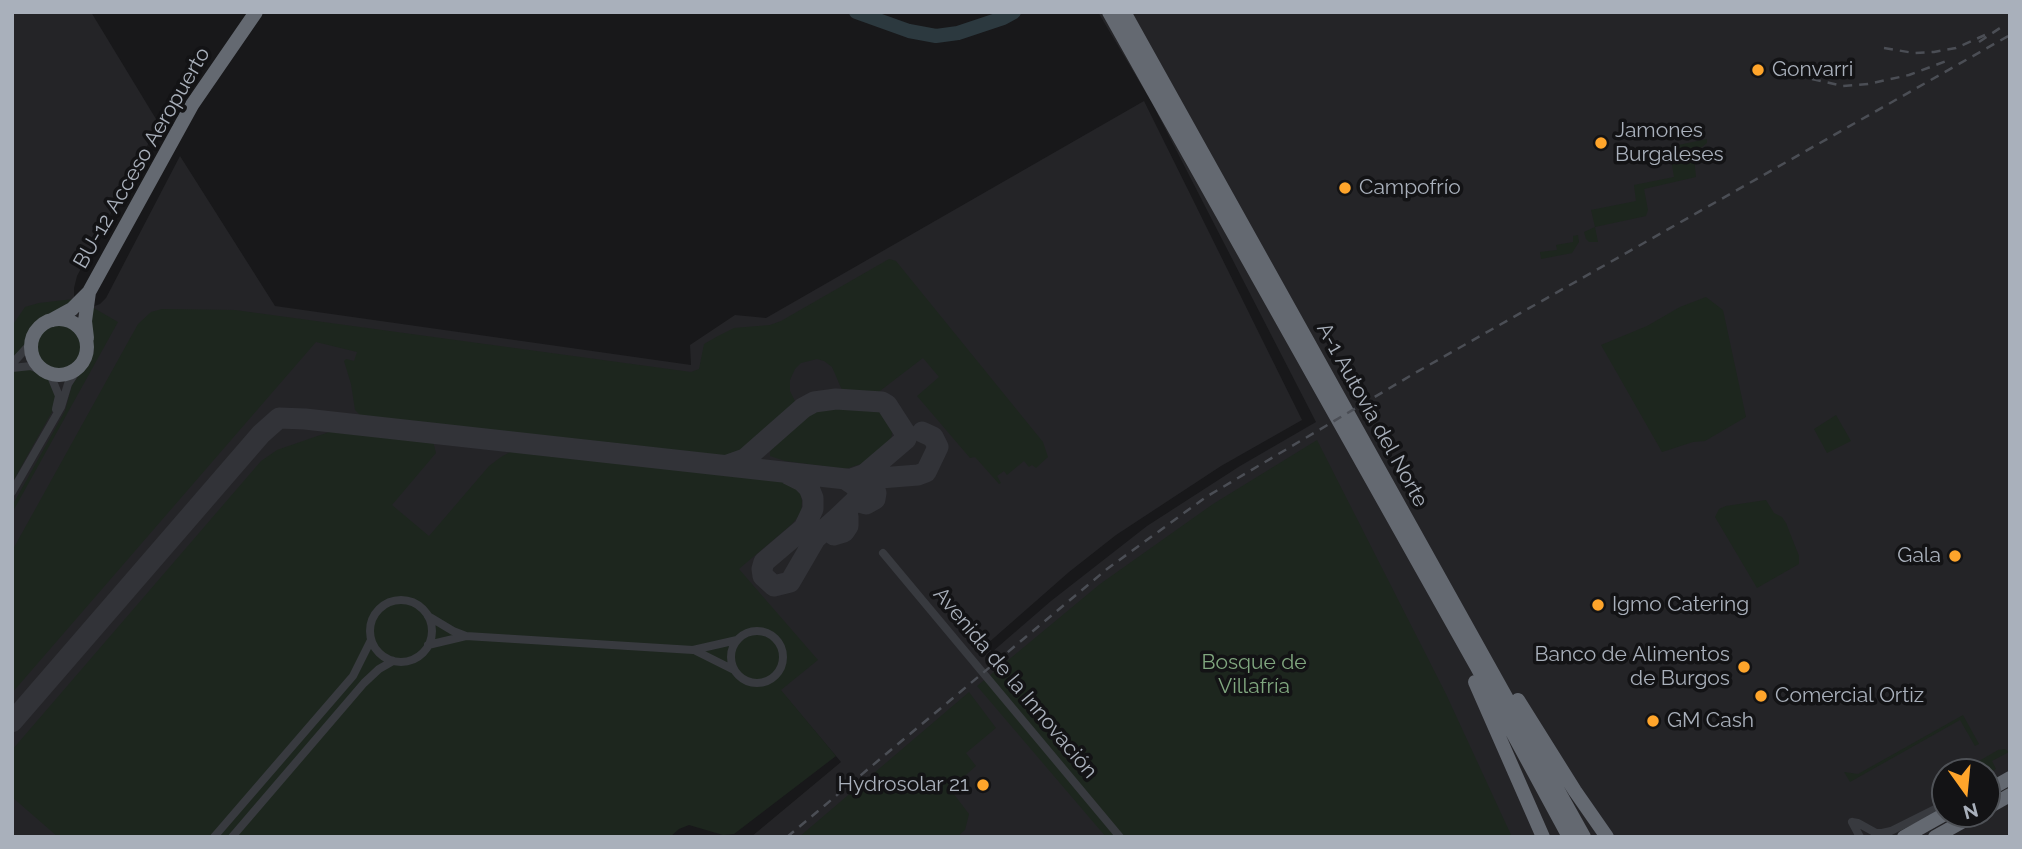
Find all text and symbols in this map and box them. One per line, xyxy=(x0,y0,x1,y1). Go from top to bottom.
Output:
street label: BU-12 Acceso Aeropuerto xyxy=(68,43,216,273)
place label: Gonvarri xyxy=(1772,57,1853,83)
marker: Gonvarri xyxy=(1750,62,1766,78)
place label: Jamones Burgaleses xyxy=(1615,118,1724,168)
marker: Jamones Burgaleses xyxy=(1593,135,1609,151)
place label: Campofrío xyxy=(1359,175,1461,201)
marker: Campofrío xyxy=(1337,180,1353,196)
street label: A-1 Autovía del Norte xyxy=(1311,319,1433,511)
place label: Gala xyxy=(1897,543,1941,569)
marker: Gala xyxy=(1947,548,1963,564)
street label: Avenida de la Innovación xyxy=(928,582,1102,784)
place label: Igmo Catering xyxy=(1612,592,1749,618)
marker: Igmo Catering xyxy=(1590,597,1606,613)
place label: Banco de Alimentos de Burgos xyxy=(1535,642,1730,692)
park label: Bosque de Villafría xyxy=(1201,650,1307,700)
marker: Banco de Alimentos de Burgos xyxy=(1736,659,1752,675)
place label: Comercial Ortiz xyxy=(1775,683,1924,709)
marker: Comercial Ortiz xyxy=(1753,688,1769,704)
place label: GM Cash xyxy=(1667,708,1754,734)
marker: GM Cash xyxy=(1645,713,1661,729)
north arrow xyxy=(1931,758,2001,828)
place label: Hydrosolar 21 xyxy=(837,772,969,798)
marker: Hydrosolar 21 xyxy=(975,777,991,793)
text: N xyxy=(1961,799,1981,824)

